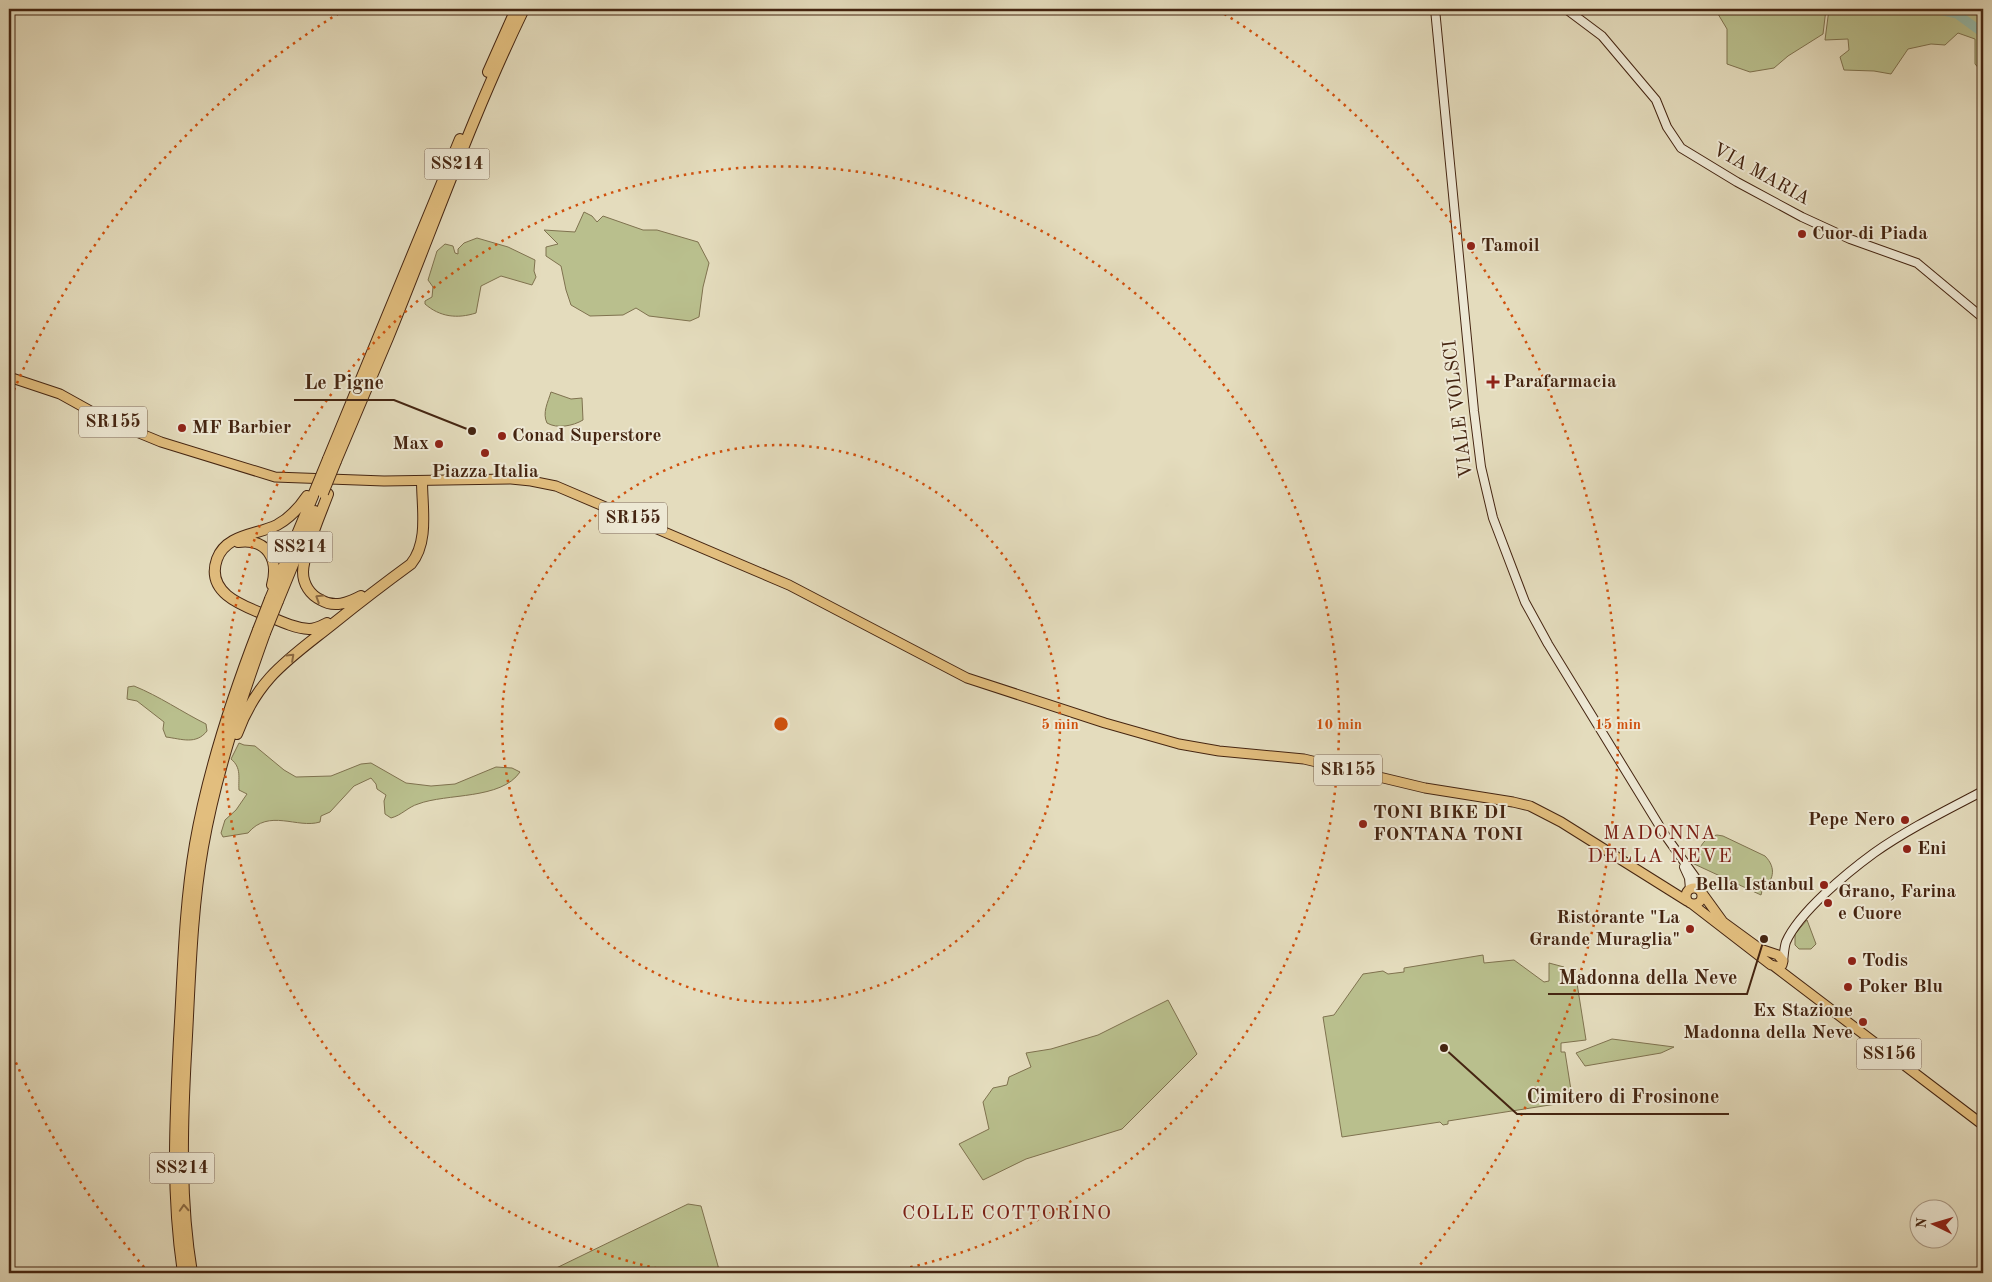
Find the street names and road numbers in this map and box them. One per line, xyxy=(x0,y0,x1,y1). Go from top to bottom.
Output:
street label: VIA MARIA xyxy=(1709,141,1813,210)
road number: SS214 xyxy=(424,148,490,180)
street label: VIALE VOLSCI xyxy=(1441,339,1477,479)
road number: SR155 xyxy=(79,407,147,438)
road number: SR155 xyxy=(599,502,667,534)
road number: SS214 xyxy=(268,532,332,562)
road number: SR155 xyxy=(1314,754,1382,786)
road number: SS156 xyxy=(1856,1038,1922,1070)
road number: SS214 xyxy=(150,1152,214,1184)

